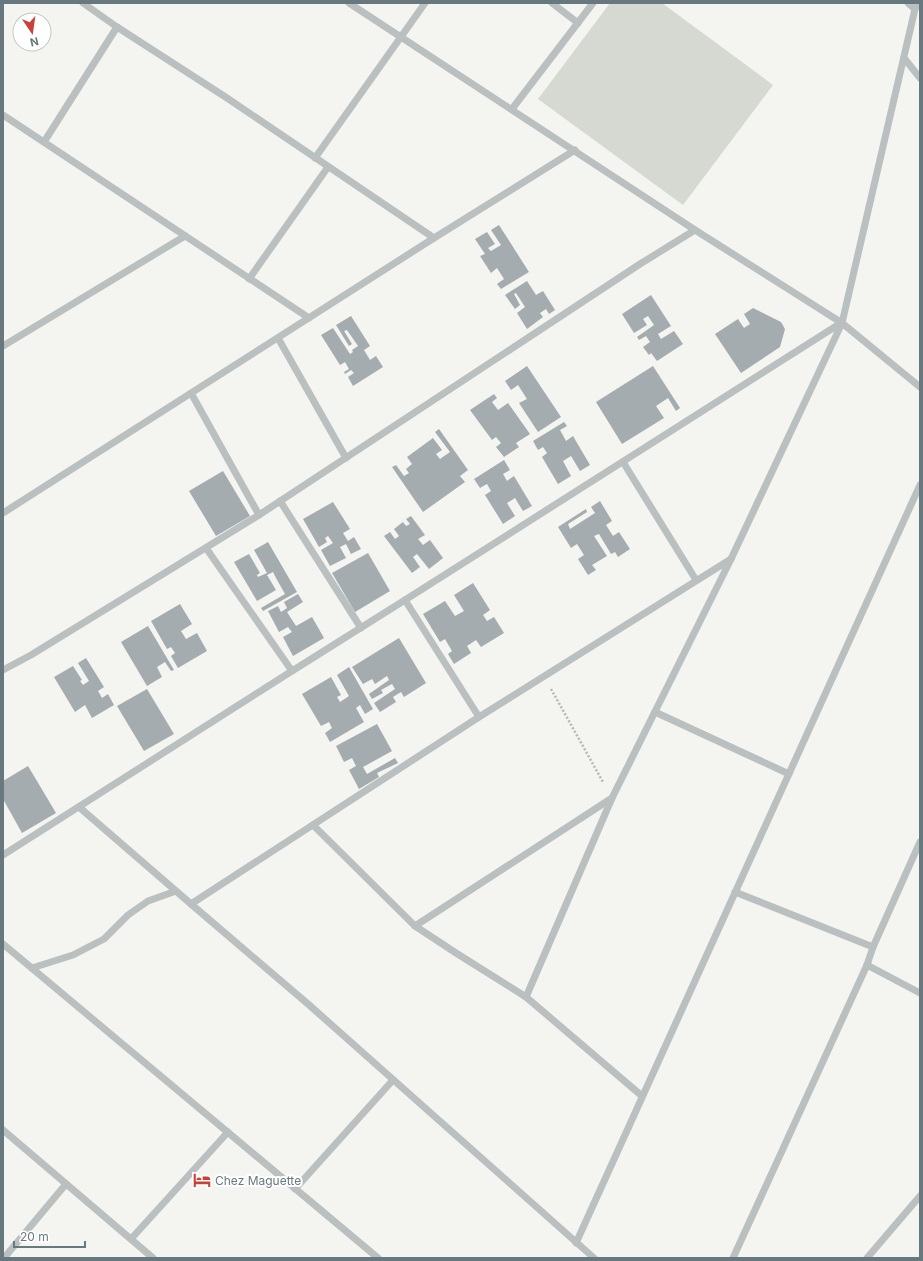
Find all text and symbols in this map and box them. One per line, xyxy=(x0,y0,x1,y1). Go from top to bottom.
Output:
north arrow xyxy=(12,12,52,52)
text: N xyxy=(29,34,40,50)
hotel icon: Chez Maguette xyxy=(192,1170,212,1190)
place label: Chez Maguette xyxy=(215,1173,301,1188)
scale bar xyxy=(14,1223,85,1249)
text: 20 m xyxy=(20,1229,49,1244)

